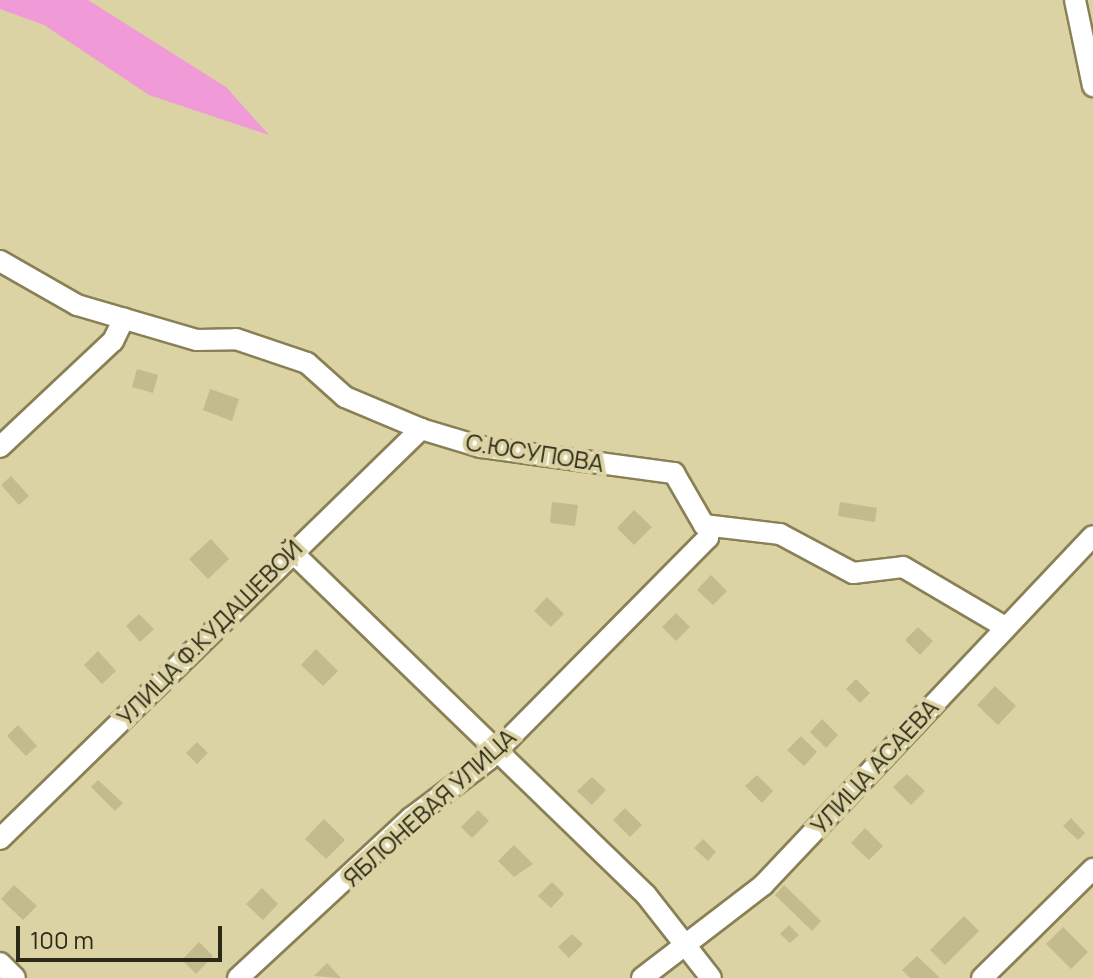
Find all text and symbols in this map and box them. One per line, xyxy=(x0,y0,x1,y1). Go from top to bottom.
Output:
street label: С.ЮСУПОВА xyxy=(464,427,606,477)
street label: УЛИЦА Ф.КУДАШЕВОЙ xyxy=(110,533,308,731)
street label: УЛИЦА АСАЕВА xyxy=(804,693,944,839)
street label: ЯБЛОНЕВАЯ УЛИЦА xyxy=(337,722,521,892)
scale bar xyxy=(20,910,226,960)
text: 100 m xyxy=(30,923,94,956)

